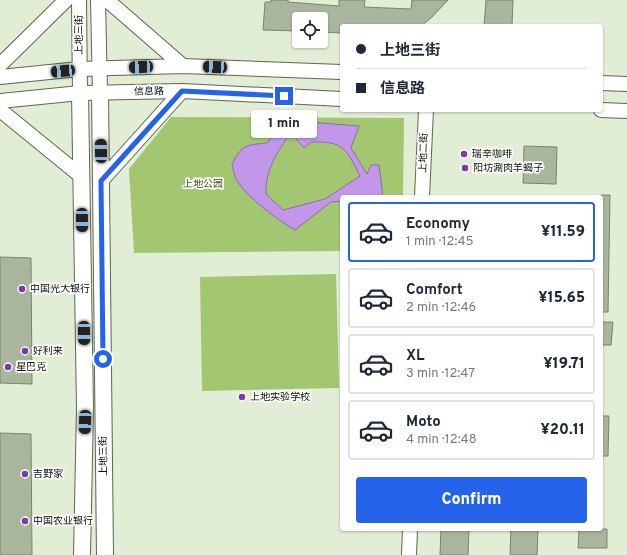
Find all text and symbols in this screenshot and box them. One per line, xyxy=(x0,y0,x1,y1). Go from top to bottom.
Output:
map controls xyxy=(292,12,328,48)
button: locate xyxy=(292,12,328,48)
street label: 上地三街 xyxy=(73,15,86,55)
text: 上地三街 xyxy=(380,42,440,61)
car xyxy=(203,60,227,74)
car xyxy=(129,61,153,73)
car xyxy=(51,64,75,78)
text: 信息路 xyxy=(380,80,425,99)
street label: 信息路 xyxy=(134,85,164,99)
route end xyxy=(275,87,293,105)
callout: 1 min xyxy=(251,110,317,138)
text: 1 min xyxy=(268,116,300,132)
street label: 上地二街 xyxy=(417,133,431,173)
car xyxy=(95,139,107,163)
place label: 瑞辛咖啡 xyxy=(472,148,512,161)
marker: 瑞辛咖啡 xyxy=(459,149,469,159)
place label: 阳坊涮肉羊蝎子 xyxy=(473,162,543,175)
marker: 阳坊涮肉羊蝎子 xyxy=(460,163,470,173)
park label: 上地公园 xyxy=(183,178,223,191)
car xyxy=(76,208,88,232)
icon: car xyxy=(358,214,394,250)
text: Economy xyxy=(406,215,470,234)
text: ¥11.59 xyxy=(541,223,585,242)
text: 1 min · 12:45 xyxy=(406,234,474,250)
icon: car xyxy=(358,280,394,316)
text: Comfort xyxy=(406,281,463,300)
place label: 中国光大银行 xyxy=(30,283,90,296)
marker: 中国光大银行 xyxy=(17,284,27,294)
text: ¥15.65 xyxy=(538,289,585,308)
text: 2 min · 12:46 xyxy=(406,300,476,316)
car xyxy=(78,321,90,345)
place label: 好利来 xyxy=(33,345,63,358)
marker: 好利来 xyxy=(20,346,30,356)
icon: car xyxy=(358,346,394,382)
text: XL xyxy=(406,347,424,366)
route start xyxy=(94,350,112,368)
text: ¥19.71 xyxy=(543,355,585,374)
place label: 星巴克 xyxy=(16,361,46,374)
marker: 星巴克 xyxy=(3,362,13,372)
text: 3 min · 12:47 xyxy=(406,366,475,382)
place label: 上地实验学校 xyxy=(250,391,310,404)
marker: 上地实验学校 xyxy=(237,392,247,402)
car xyxy=(79,410,91,434)
icon: car xyxy=(358,412,394,448)
text: Moto xyxy=(406,413,441,432)
text: ¥20.11 xyxy=(541,421,585,440)
text: 4 min · 12:48 xyxy=(406,432,477,448)
street label: 上地三街 xyxy=(97,436,111,476)
place label: 吉野家 xyxy=(33,468,64,481)
marker: 吉野家 xyxy=(20,469,30,479)
button: Confirm xyxy=(356,477,587,523)
place label: 中国农业银行 xyxy=(33,515,93,528)
marker: 中国农业银行 xyxy=(20,516,30,526)

